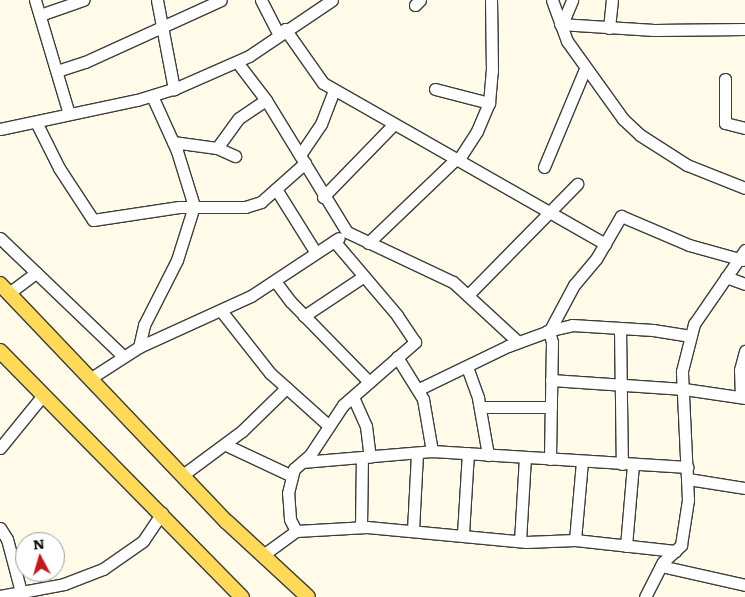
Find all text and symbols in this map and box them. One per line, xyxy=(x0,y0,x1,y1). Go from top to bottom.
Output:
north arrow xyxy=(15,532,65,582)
text: N xyxy=(32,533,45,554)

